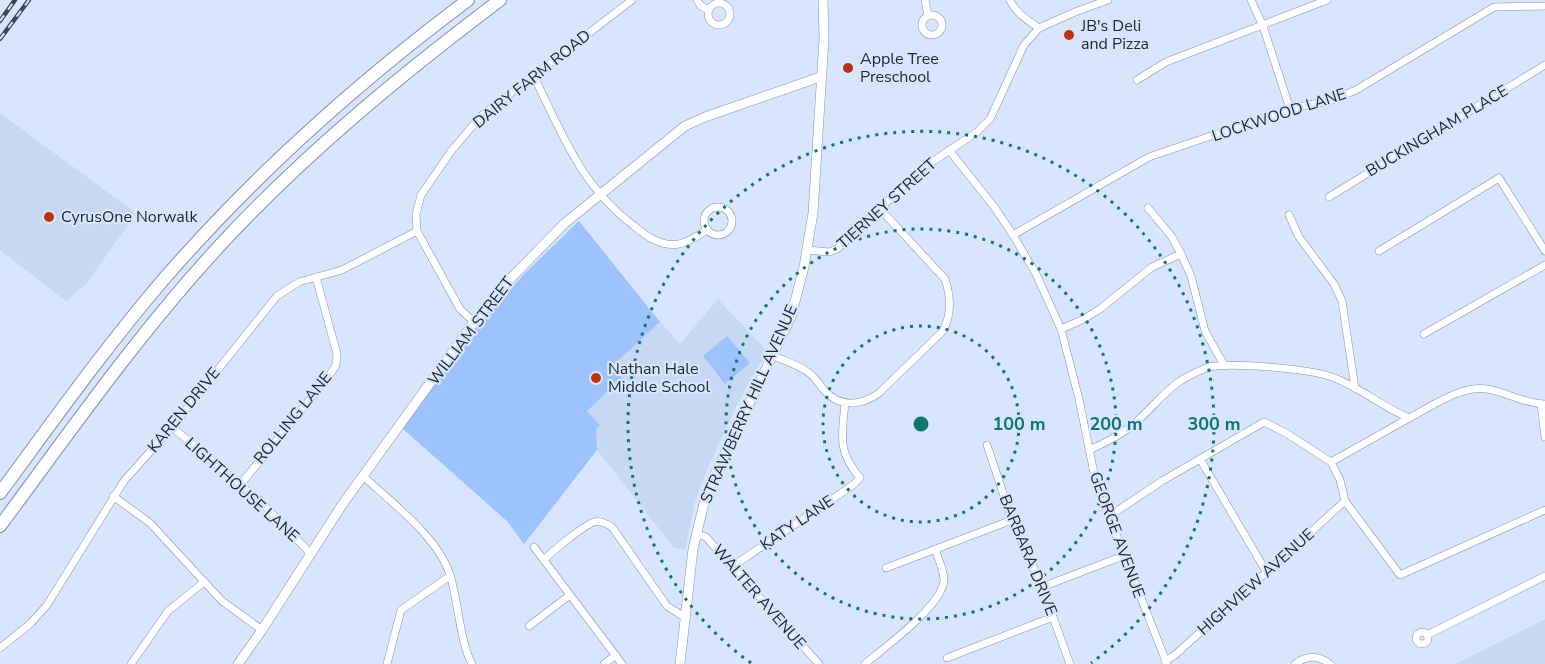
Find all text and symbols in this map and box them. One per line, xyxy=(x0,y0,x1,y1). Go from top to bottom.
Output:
place label: JB's Deli and Pizza xyxy=(1080,15,1149,55)
street label: DAIRY FARM ROAD xyxy=(468,25,596,133)
marker: JB's Deli and Pizza xyxy=(1062,28,1076,42)
place label: Apple Tree Preschool xyxy=(860,48,939,88)
marker: Apple Tree Preschool xyxy=(841,61,855,75)
street label: BUCKINGHAM PLACE xyxy=(1362,80,1512,182)
street label: LOCKWOOD LANE xyxy=(1209,83,1349,147)
street label: TIERNEY STREET xyxy=(833,153,942,254)
place label: CyrusOne Norwalk xyxy=(61,206,198,228)
marker: CyrusOne Norwalk xyxy=(42,210,56,224)
street label: WILLIAM STREET xyxy=(423,272,519,390)
street label: STRAWBERRY HILL AVENUE xyxy=(695,301,803,507)
place label: Nathan Hale Middle School xyxy=(608,358,710,398)
street label: KAREN DRIVE xyxy=(143,363,225,457)
street label: ROLLING LANE xyxy=(249,367,337,469)
marker: Nathan Hale Middle School xyxy=(589,371,603,385)
text: 100 m xyxy=(992,412,1046,436)
text: 200 m xyxy=(1089,412,1143,436)
text: 300 m xyxy=(1187,412,1241,436)
centre of rings xyxy=(911,414,931,434)
street label: LIGHTHOUSE LANE xyxy=(180,433,304,547)
street label: GEORGE AVENUE xyxy=(1084,469,1150,601)
street label: KATY LANE xyxy=(756,490,838,556)
street label: BARBARA DRIVE xyxy=(994,491,1062,619)
street label: HIGHVIEW AVENUE xyxy=(1193,524,1319,640)
street label: WALTER AVENUE xyxy=(707,540,811,654)

